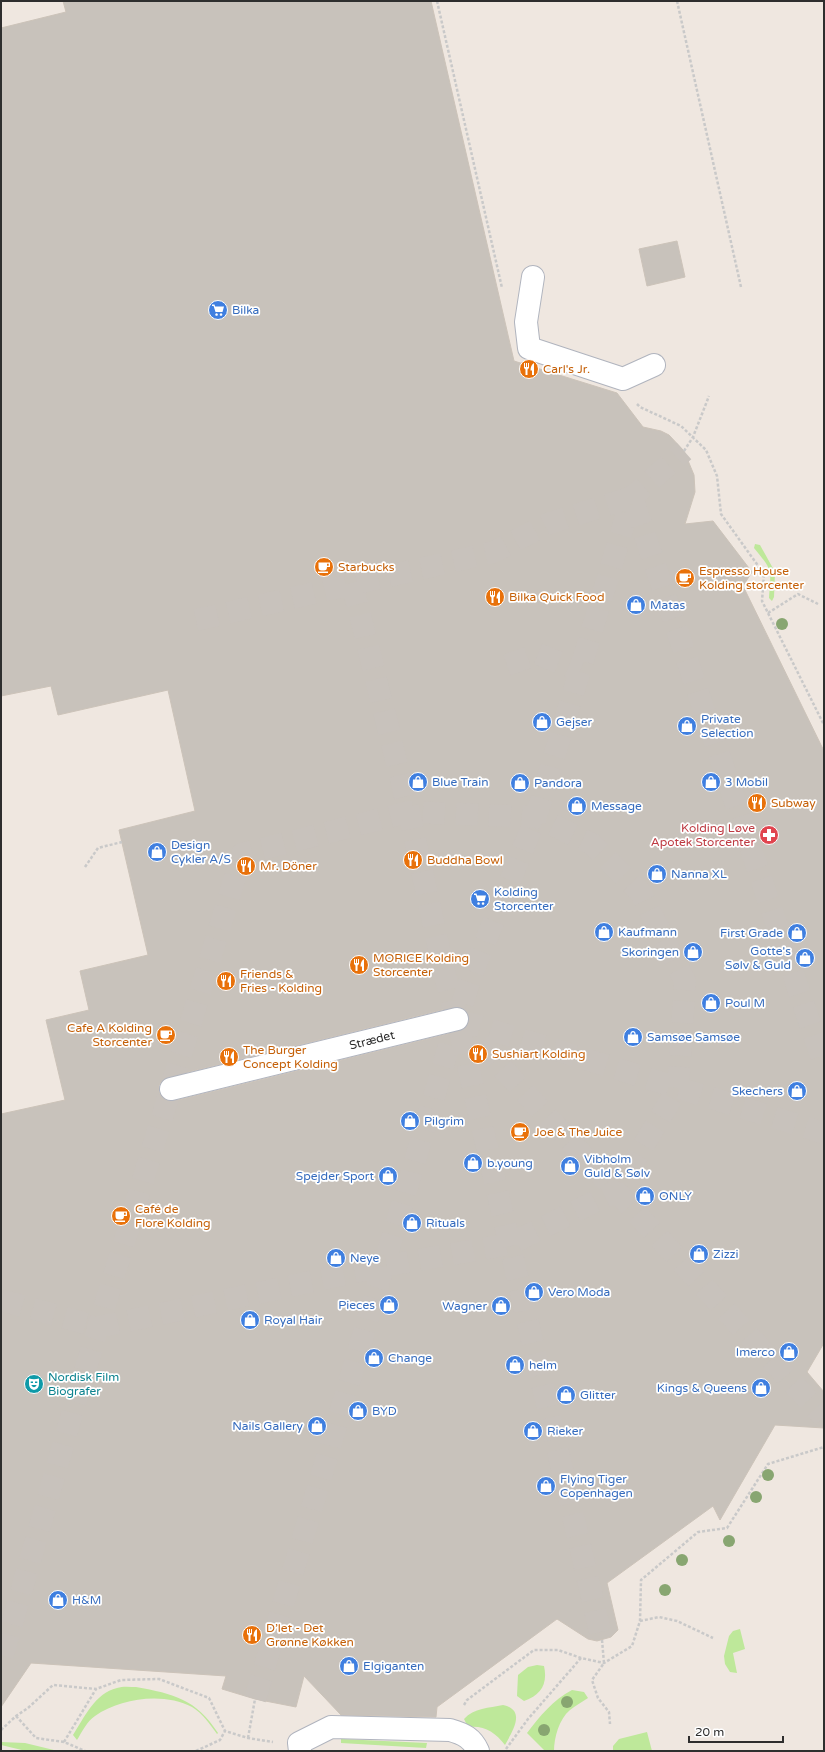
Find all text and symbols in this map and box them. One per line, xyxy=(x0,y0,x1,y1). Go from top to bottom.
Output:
supermarket icon: Bilka xyxy=(207,299,229,321)
place label: Bilka xyxy=(232,303,259,317)
restaurant icon: Carl's Jr. xyxy=(518,358,540,380)
place label: Carl's Jr. xyxy=(543,362,590,376)
cafe icon: Starbucks xyxy=(313,556,335,578)
place label: Starbucks xyxy=(338,560,395,574)
place label: Espresso House Kolding storcenter xyxy=(699,564,804,592)
cafe icon: Espresso House Kolding storcenter xyxy=(674,567,696,589)
restaurant icon: Bilka Quick Food xyxy=(484,586,506,608)
place label: Bilka Quick Food xyxy=(509,590,604,604)
shop icon: Matas xyxy=(625,594,647,616)
place label: Matas xyxy=(650,598,686,612)
shop icon: Gejser xyxy=(531,711,553,733)
place label: Private Selection xyxy=(701,712,754,740)
place label: Gejser xyxy=(556,715,592,729)
shop icon: Private Selection xyxy=(676,715,698,737)
shop icon: Blue Train xyxy=(407,771,429,793)
shop icon: 3 Mobil xyxy=(700,771,722,793)
shop icon: Pandora xyxy=(509,772,531,794)
place label: Blue Train xyxy=(432,775,489,789)
place label: 3 Mobil xyxy=(725,775,768,789)
place label: Pandora xyxy=(534,776,582,790)
restaurant icon: Subway xyxy=(746,792,768,814)
shop icon: Message xyxy=(566,795,588,817)
place label: Subway xyxy=(771,796,816,810)
place label: Message xyxy=(591,799,642,813)
place label: Kolding Løve Apotek Storcenter xyxy=(651,821,755,849)
pharmacy icon: Kolding Løve Apotek Storcenter xyxy=(758,824,780,846)
place label: Design Cykler A/S xyxy=(171,838,231,866)
shop icon: Design Cykler A/S xyxy=(146,841,168,863)
restaurant icon: Buddha Bowl xyxy=(402,849,424,871)
place label: Buddha Bowl xyxy=(427,853,503,867)
restaurant icon: Mr. Döner xyxy=(235,855,257,877)
place label: Mr. Döner xyxy=(260,859,317,873)
shop icon: Nanna XL xyxy=(646,863,668,885)
place label: Nanna XL xyxy=(671,867,727,881)
place label: Kolding Storcenter xyxy=(494,885,554,913)
supermarket icon: Kolding Storcenter xyxy=(469,888,491,910)
shop icon: Kaufmann xyxy=(593,921,615,943)
shop icon: First Grade xyxy=(786,922,808,944)
place label: Kaufmann xyxy=(618,925,677,939)
place label: First Grade xyxy=(720,926,783,940)
shop icon: Skoringen xyxy=(682,941,704,963)
place label: Gotte's Sølv & Guld xyxy=(725,944,791,972)
place label: Skoringen xyxy=(621,945,679,959)
shop icon: Gotte's Sølv & Guld xyxy=(794,947,816,969)
place label: MORICE Kolding Storcenter xyxy=(373,951,469,979)
restaurant icon: MORICE Kolding Storcenter xyxy=(348,954,370,976)
place label: Friends & Fries - Kolding xyxy=(240,967,322,995)
restaurant icon: Friends & Fries - Kolding xyxy=(215,970,237,992)
shop icon: Poul M xyxy=(700,992,722,1014)
place label: Poul M xyxy=(725,996,765,1010)
place label: Cafe A Kolding Storcenter xyxy=(67,1021,152,1049)
cafe icon: Cafe A Kolding Storcenter xyxy=(155,1024,177,1046)
shop icon: Samsøe Samsøe xyxy=(622,1026,644,1048)
street label: Strædet xyxy=(348,1028,396,1052)
place label: Samsøe Samsøe xyxy=(647,1030,740,1044)
place label: The Burger Concept Kolding xyxy=(243,1043,338,1071)
restaurant icon: Sushiart Kolding xyxy=(467,1043,489,1065)
restaurant icon: The Burger Concept Kolding xyxy=(218,1046,240,1068)
place label: Sushiart Kolding xyxy=(492,1047,585,1061)
shop icon: Skechers xyxy=(786,1080,808,1102)
place label: Skechers xyxy=(732,1084,783,1098)
shop icon: Pilgrim xyxy=(399,1110,421,1132)
place label: Pilgrim xyxy=(424,1114,464,1128)
cafe icon: Joe & The Juice xyxy=(509,1121,531,1143)
place label: Joe & The Juice xyxy=(534,1125,622,1139)
shop icon: b.young xyxy=(462,1152,484,1174)
place label: Vibholm Guld & Sølv xyxy=(584,1152,651,1180)
shop icon: Vibholm Guld & Sølv xyxy=(559,1155,581,1177)
place label: b.young xyxy=(487,1156,533,1170)
shop icon: Spejder Sport xyxy=(377,1165,399,1187)
place label: Spejder Sport xyxy=(296,1169,374,1183)
shop icon: ONLY xyxy=(634,1185,656,1207)
place label: ONLY xyxy=(659,1189,692,1203)
place label: Café de Flore Kolding xyxy=(135,1202,211,1230)
cafe icon: Café de Flore Kolding xyxy=(110,1205,132,1227)
shop icon: Rituals xyxy=(401,1212,423,1234)
place label: Rituals xyxy=(426,1216,465,1230)
shop icon: Zizzi xyxy=(688,1243,710,1265)
shop icon: Neye xyxy=(325,1247,347,1269)
place label: Zizzi xyxy=(713,1247,739,1261)
place label: Neye xyxy=(350,1251,380,1265)
shop icon: Vero Moda xyxy=(523,1281,545,1303)
place label: Vero Moda xyxy=(548,1285,610,1299)
shop icon: Pieces xyxy=(378,1294,400,1316)
shop icon: Wagner xyxy=(490,1295,512,1317)
place label: Pieces xyxy=(338,1298,375,1312)
place label: Wagner xyxy=(442,1299,487,1313)
shop icon: Royal Hair xyxy=(239,1309,261,1331)
place label: Royal Hair xyxy=(264,1313,323,1327)
shop icon: Imerco xyxy=(778,1341,800,1363)
place label: Imerco xyxy=(736,1345,775,1359)
shop icon: Change xyxy=(363,1347,385,1369)
place label: Change xyxy=(388,1351,432,1365)
shop icon: helm xyxy=(504,1354,526,1376)
place label: helm xyxy=(529,1358,557,1372)
place label: Nordisk Film Biografer xyxy=(48,1370,119,1398)
theatre icon: Nordisk Film Biografer xyxy=(23,1373,45,1395)
shop icon: Kings & Queens xyxy=(750,1377,772,1399)
place label: Kings & Queens xyxy=(657,1381,747,1395)
shop icon: Glitter xyxy=(555,1384,577,1406)
place label: Glitter xyxy=(580,1388,616,1402)
shop icon: BYD xyxy=(347,1400,369,1422)
place label: BYD xyxy=(372,1404,397,1418)
shop icon: Nails Gallery xyxy=(306,1415,328,1437)
place label: Nails Gallery xyxy=(232,1419,304,1433)
shop icon: Rieker xyxy=(522,1420,544,1442)
place label: Rieker xyxy=(547,1424,584,1438)
place label: Flying Tiger Copenhagen xyxy=(560,1472,633,1500)
shop icon: Flying Tiger Copenhagen xyxy=(535,1475,557,1497)
shop icon: H&M xyxy=(47,1589,69,1611)
place label: H&M xyxy=(72,1593,101,1607)
place label: D’let - Det Grønne Køkken xyxy=(266,1621,354,1649)
restaurant icon: D’let - Det Grønne Køkken xyxy=(241,1624,263,1646)
shop icon: Elgiganten xyxy=(338,1655,360,1677)
place label: Elgiganten xyxy=(363,1659,424,1673)
scale bar xyxy=(689,1718,783,1744)
text: 20 m xyxy=(695,1725,724,1739)

